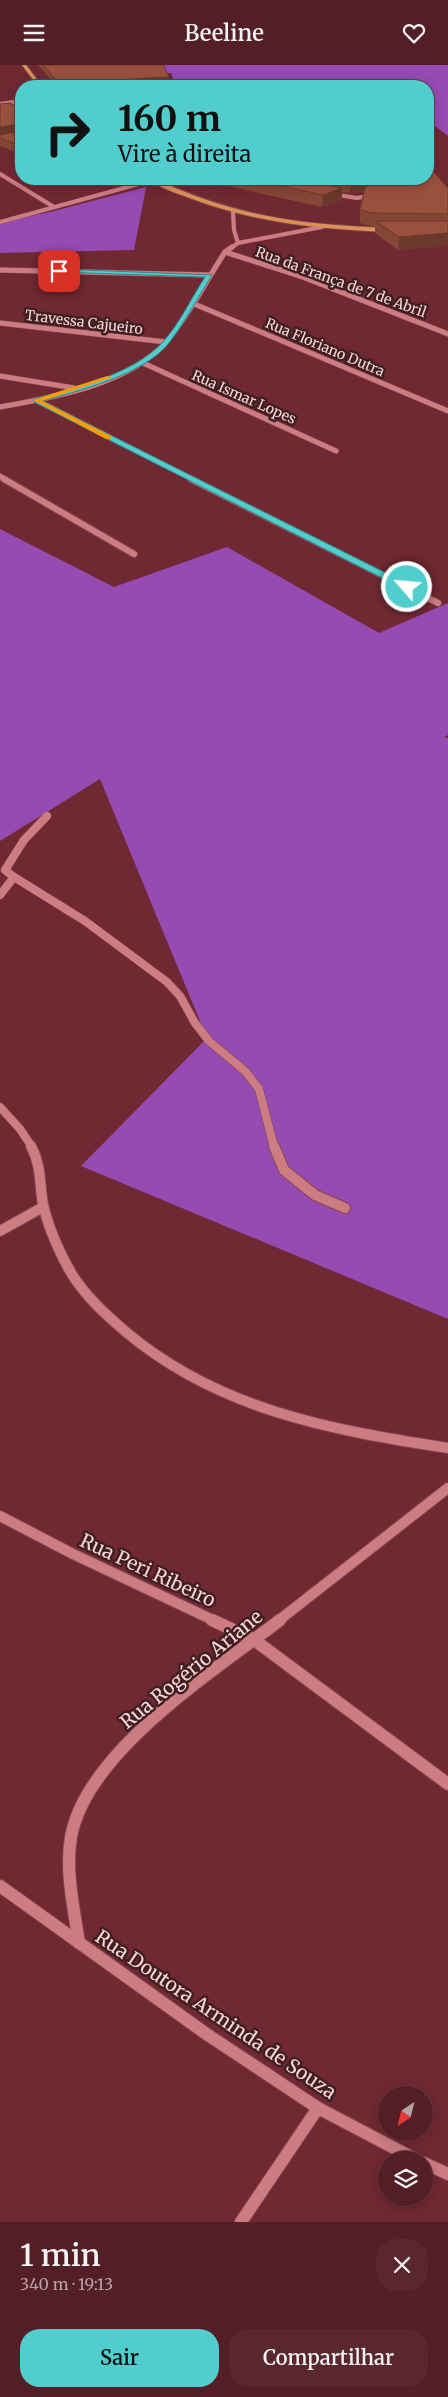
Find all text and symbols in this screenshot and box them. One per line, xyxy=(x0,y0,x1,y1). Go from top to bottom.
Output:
icon: menu xyxy=(20,19,48,47)
text: Beeline xyxy=(184,19,264,47)
icon: heart xyxy=(400,19,428,47)
text: 160 m xyxy=(118,97,221,141)
icon: right xyxy=(35,100,100,165)
text: Vire à direita xyxy=(118,140,251,168)
street label: Rua da França de 7 de Abril xyxy=(253,243,429,322)
pin xyxy=(38,250,80,292)
icon: arrive xyxy=(45,257,73,285)
street label: Travessa Cajueiro xyxy=(24,306,144,338)
street label: Rua Floriano Dutra xyxy=(263,314,388,380)
street label: Rua Ismar Lopes xyxy=(189,366,299,428)
position arrow xyxy=(380,560,432,612)
street label: Rua Peri Ribeiro xyxy=(76,1528,220,1612)
street label: Rua Rogério Ariane xyxy=(115,1604,267,1734)
street label: Rua Doutora Arminda de Souza xyxy=(91,1924,341,2104)
north arrow xyxy=(378,2086,432,2141)
map controls xyxy=(378,2086,433,2206)
button: layers xyxy=(378,2151,433,2206)
text: 1 min xyxy=(20,2236,101,2274)
button: close xyxy=(376,2239,428,2291)
text: 340 m · 19:13 xyxy=(20,2274,113,2294)
button: Sair xyxy=(20,2329,219,2387)
button: Compartilhar xyxy=(229,2329,428,2387)

